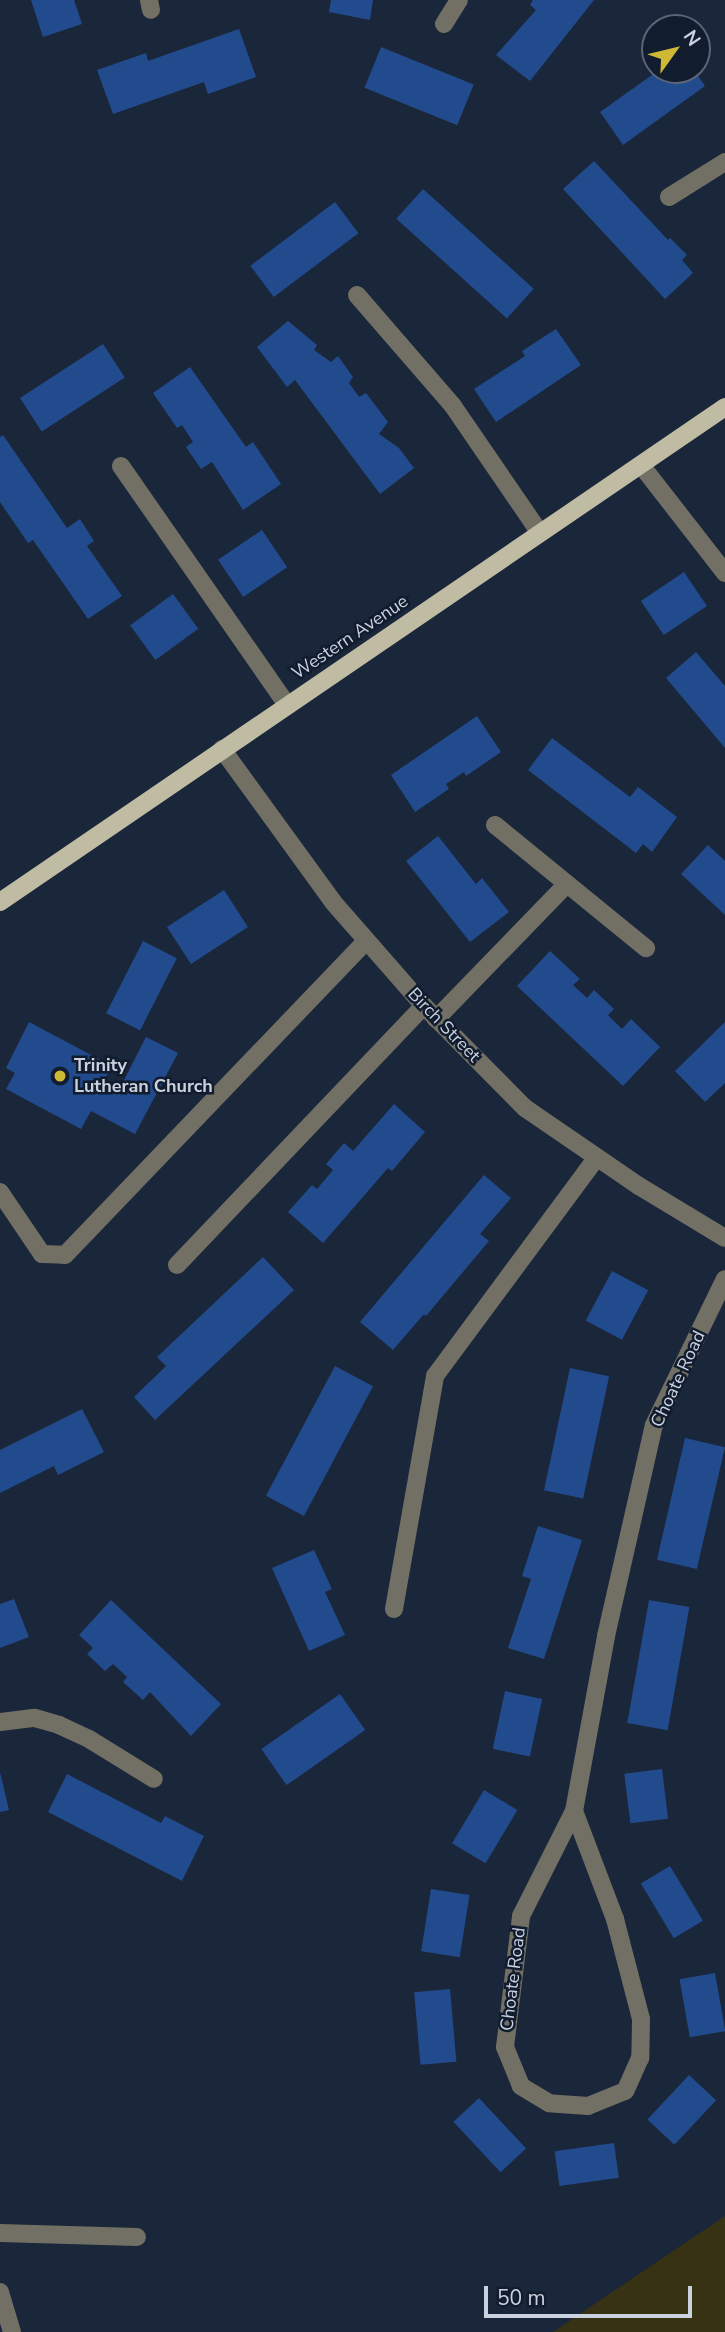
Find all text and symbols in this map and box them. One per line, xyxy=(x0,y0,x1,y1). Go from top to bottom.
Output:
north arrow xyxy=(641,14,711,84)
text: N xyxy=(677,25,707,52)
street label: Western Avenue xyxy=(288,590,412,684)
street label: Birch Street xyxy=(403,983,485,1067)
place label: Trinity Lutheran Church xyxy=(74,1055,213,1098)
marker: Trinity Lutheran Church xyxy=(52,1068,68,1084)
street label: Choate Road xyxy=(646,1327,710,1431)
street label: Choate Road xyxy=(496,1926,530,2032)
scale bar xyxy=(487,2272,695,2316)
text: 50 m xyxy=(497,2284,546,2312)

